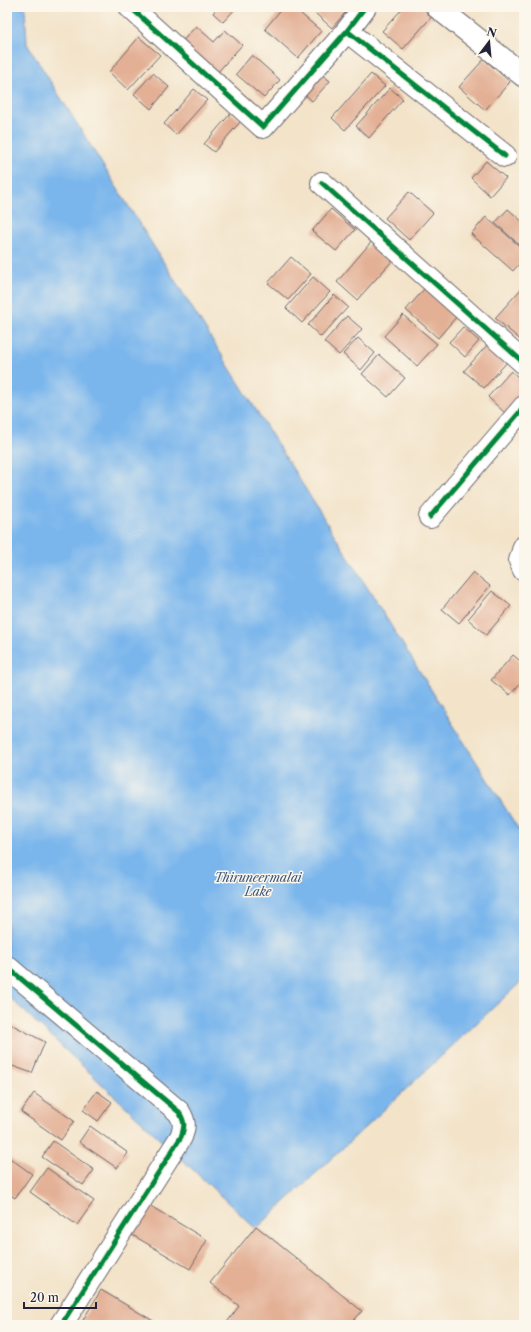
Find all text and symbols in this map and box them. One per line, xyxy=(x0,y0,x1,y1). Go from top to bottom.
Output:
north arrow xyxy=(469,22,509,62)
text: N xyxy=(485,24,499,41)
water label: Thiruneermalai Lake xyxy=(214,870,303,899)
scale bar xyxy=(24,1284,96,1310)
text: 20 m xyxy=(30,1290,59,1305)

